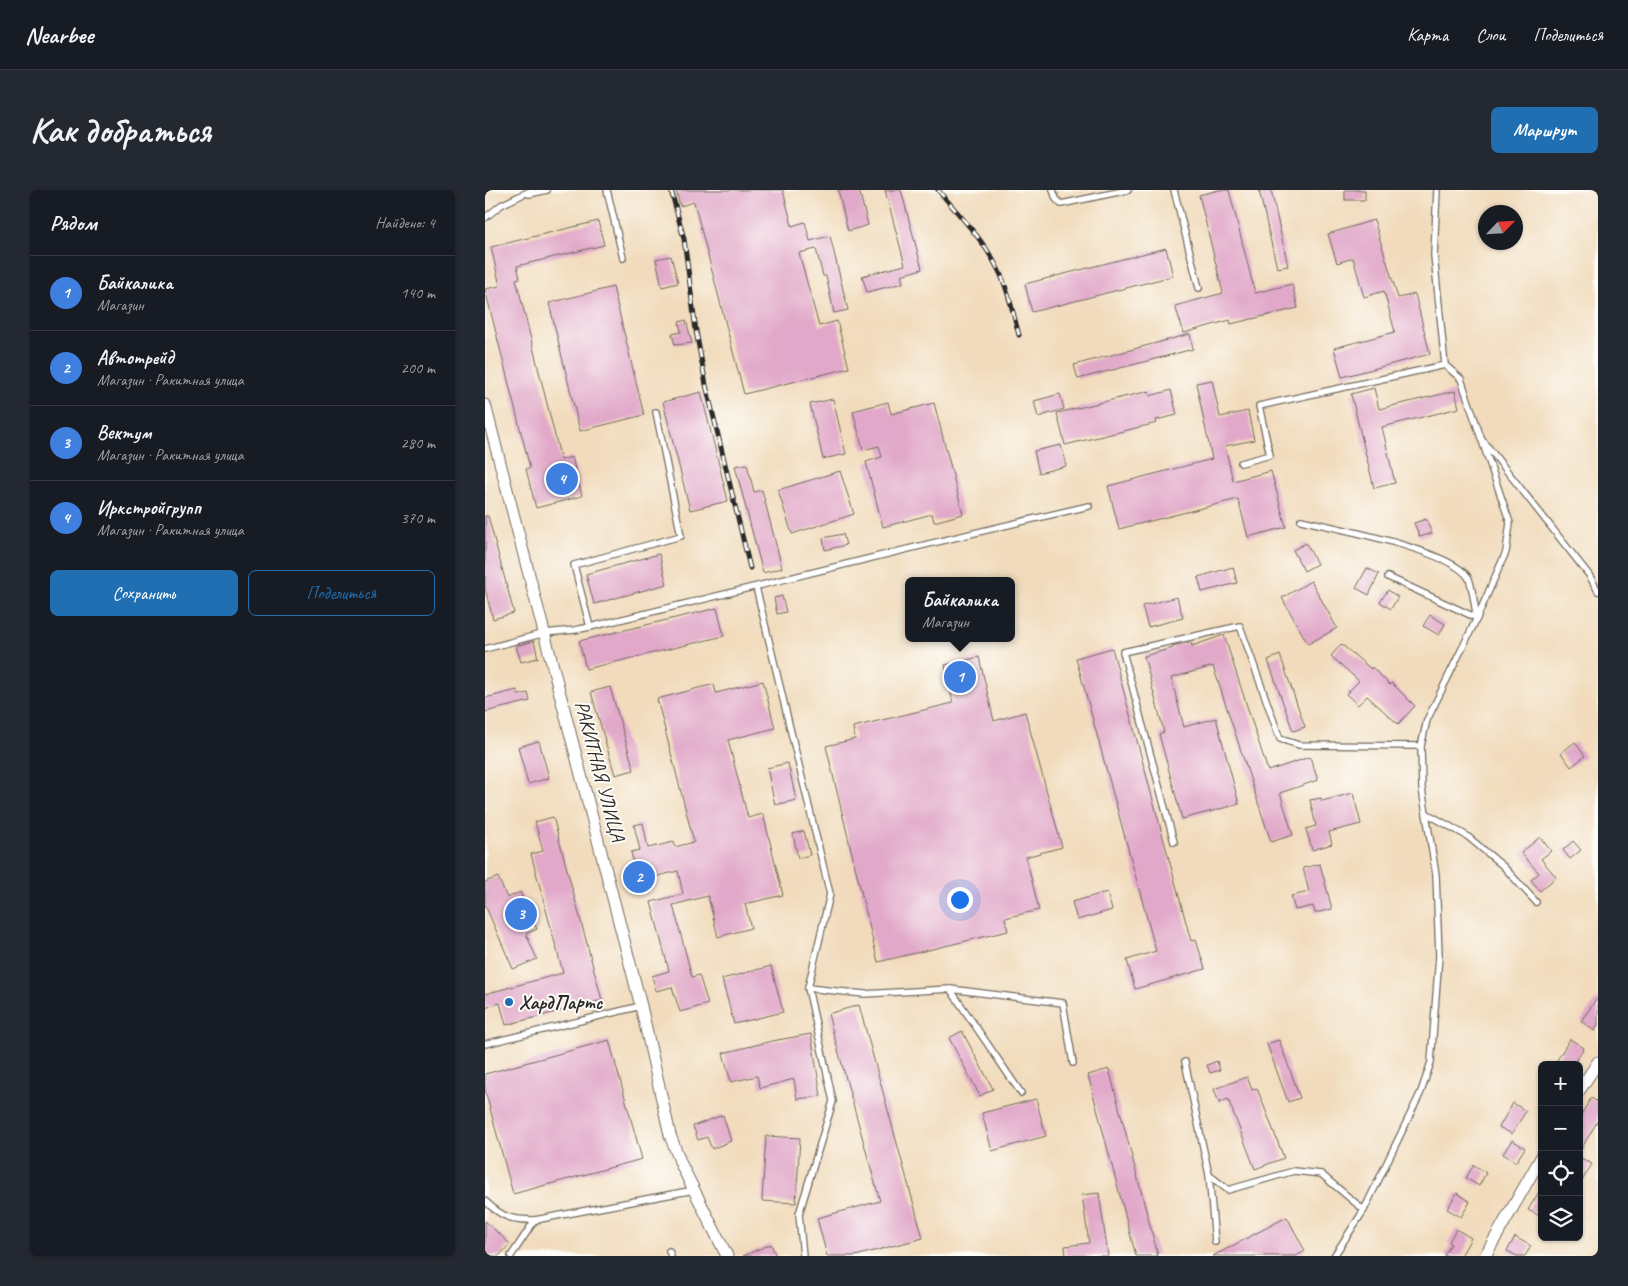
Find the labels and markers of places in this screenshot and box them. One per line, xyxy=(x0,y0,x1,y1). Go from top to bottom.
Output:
pin: 4 xyxy=(546,460,578,498)
pin: 1 xyxy=(944,658,976,696)
pin: 2 xyxy=(623,858,655,896)
pin: 3 xyxy=(505,895,537,933)
place label: ХардПартс xyxy=(519,990,603,1015)
marker: ХардПартс xyxy=(503,996,515,1008)

